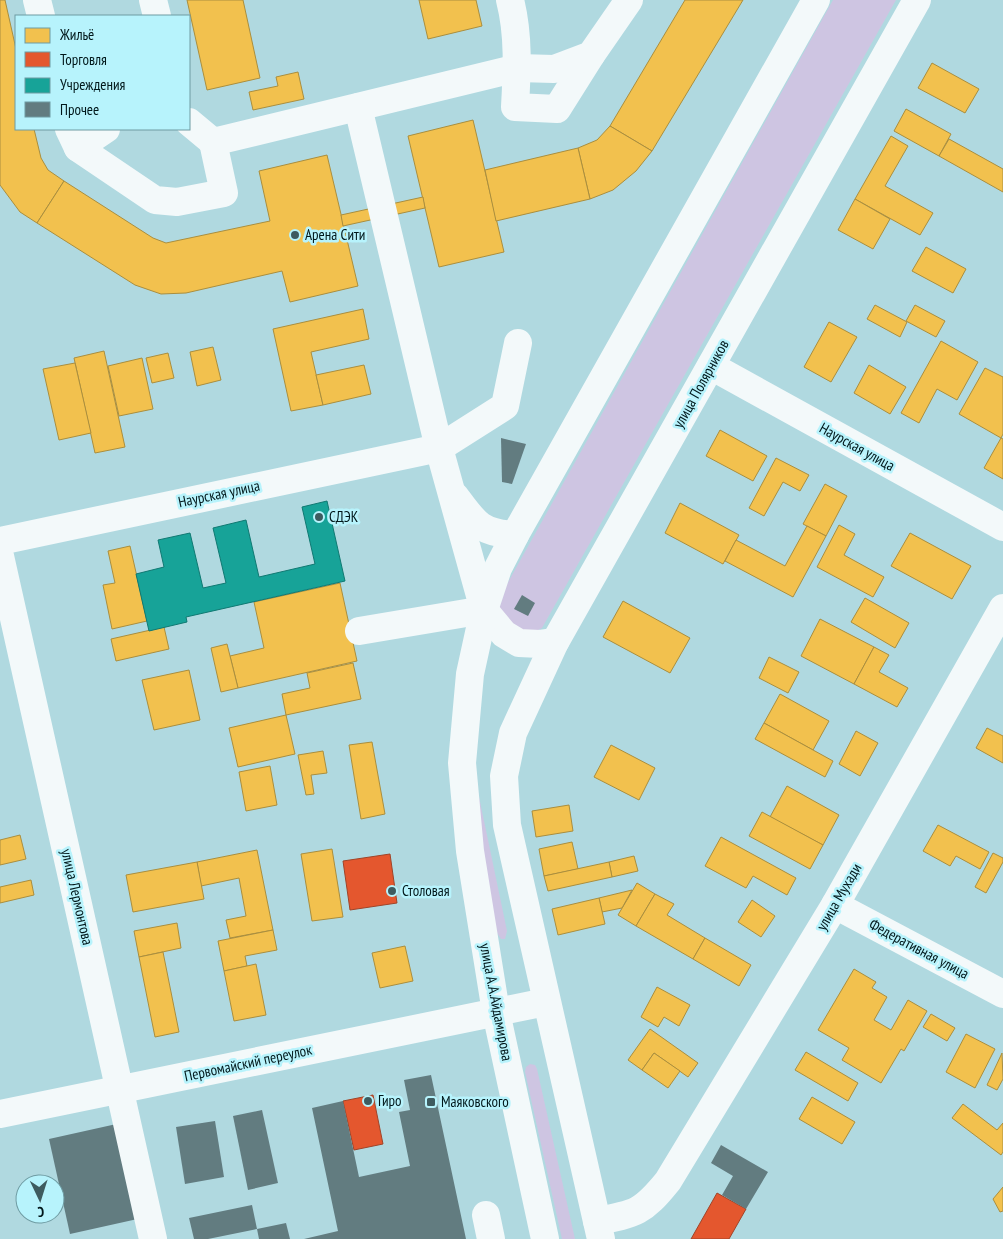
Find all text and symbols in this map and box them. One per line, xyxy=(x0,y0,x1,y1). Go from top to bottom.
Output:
legend xyxy=(15,15,190,130)
text: Жильё xyxy=(59,25,94,44)
text: Торговля xyxy=(60,50,107,69)
text: Учреждения xyxy=(60,75,126,94)
text: Прочее xyxy=(60,100,99,119)
place label: Арена Сити xyxy=(305,225,365,244)
marker: Арена Сити xyxy=(289,229,301,241)
street label: улица Полярников xyxy=(668,336,733,431)
street label: Наурская улица xyxy=(816,418,898,475)
street label: Наурская улица xyxy=(176,476,261,511)
place label: СДЭК xyxy=(329,507,359,526)
marker: СДЭК xyxy=(313,511,325,523)
street label: улица Лермонтова xyxy=(57,847,98,947)
street label: улица Мухади xyxy=(812,860,865,934)
place label: Столовая xyxy=(402,881,450,900)
marker: Столовая xyxy=(386,885,398,897)
street label: Федеративная улица xyxy=(866,914,972,983)
street label: улица А.А.Айдамирова xyxy=(476,941,517,1062)
street label: Первомайский переулок xyxy=(182,1040,314,1085)
place label: Гиро xyxy=(378,1091,402,1110)
place label: Маяковского xyxy=(441,1092,509,1111)
marker: Гиро xyxy=(362,1095,374,1107)
marker: Маяковского xyxy=(425,1096,437,1108)
north arrow xyxy=(15,1174,65,1224)
text: С xyxy=(36,1203,45,1221)

